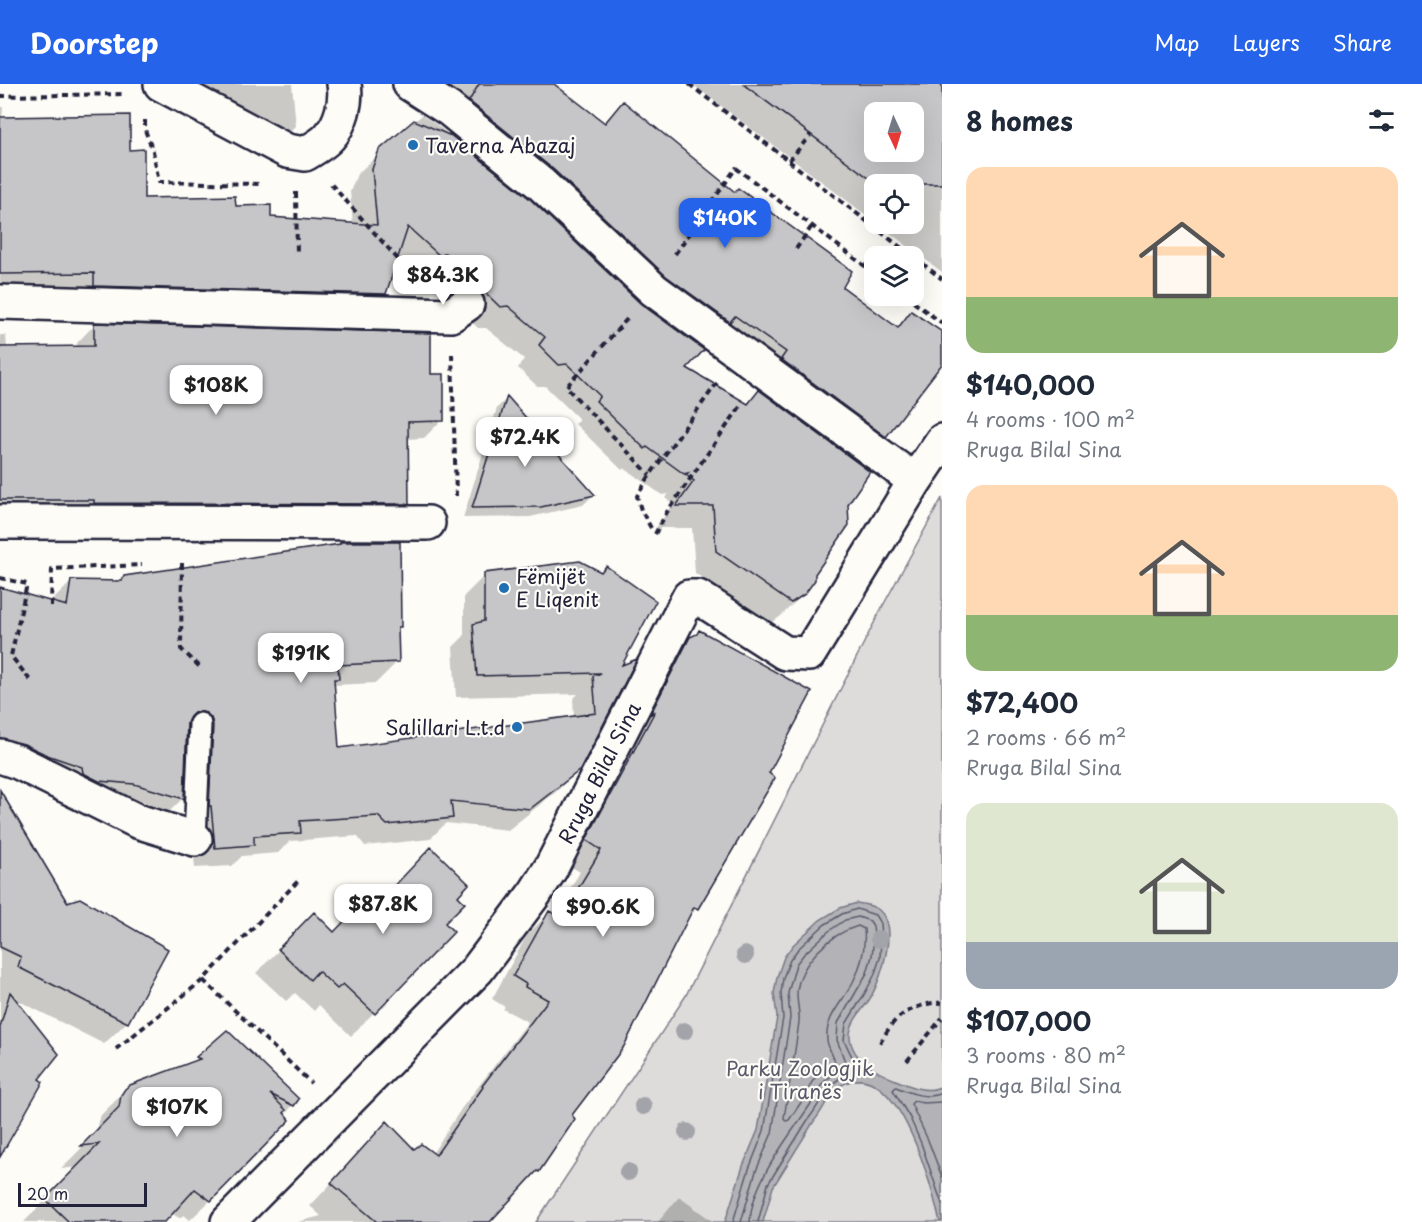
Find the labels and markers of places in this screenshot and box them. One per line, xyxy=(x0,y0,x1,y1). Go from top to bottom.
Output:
place label: Taverna Abazaj xyxy=(425,130,575,160)
marker: Taverna Abazaj xyxy=(406,138,420,152)
pin: $140K xyxy=(683,198,767,249)
pin: $84.3K xyxy=(394,255,492,306)
pin: $108K xyxy=(174,365,258,416)
pin: $72.4K xyxy=(476,417,574,468)
place label: Fëmijët E Liqenit xyxy=(516,561,599,614)
marker: Fëmijët E Liqenit xyxy=(497,581,511,595)
pin: $191K xyxy=(259,633,343,684)
place label: Salillari L.t.d xyxy=(385,712,505,742)
marker: Salillari L.t.d xyxy=(510,720,524,734)
pin: $87.8K xyxy=(334,884,432,935)
pin: $90.6K xyxy=(554,887,652,938)
pin: $107K xyxy=(135,1087,219,1138)

